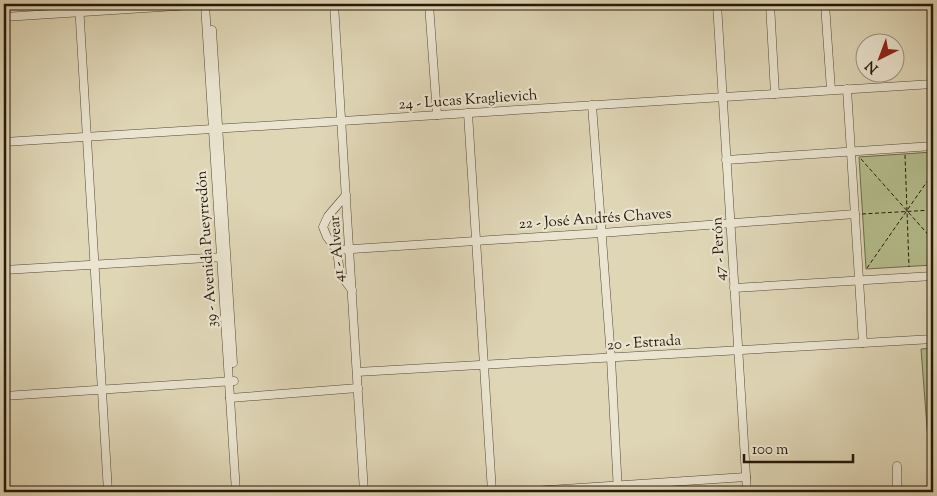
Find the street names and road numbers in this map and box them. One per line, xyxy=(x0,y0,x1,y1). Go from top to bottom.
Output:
street label: 24 - Lucas Kraglievich xyxy=(398,85,539,116)
street label: 39 - Avenida Pueyrredón xyxy=(192,170,223,328)
street label: 22 - José Andrés Chaves xyxy=(518,204,672,235)
street label: 41 - Alvear xyxy=(325,214,350,283)
street label: 47 - Perón xyxy=(707,216,732,281)
street label: 20 - Estrada xyxy=(606,330,682,357)

